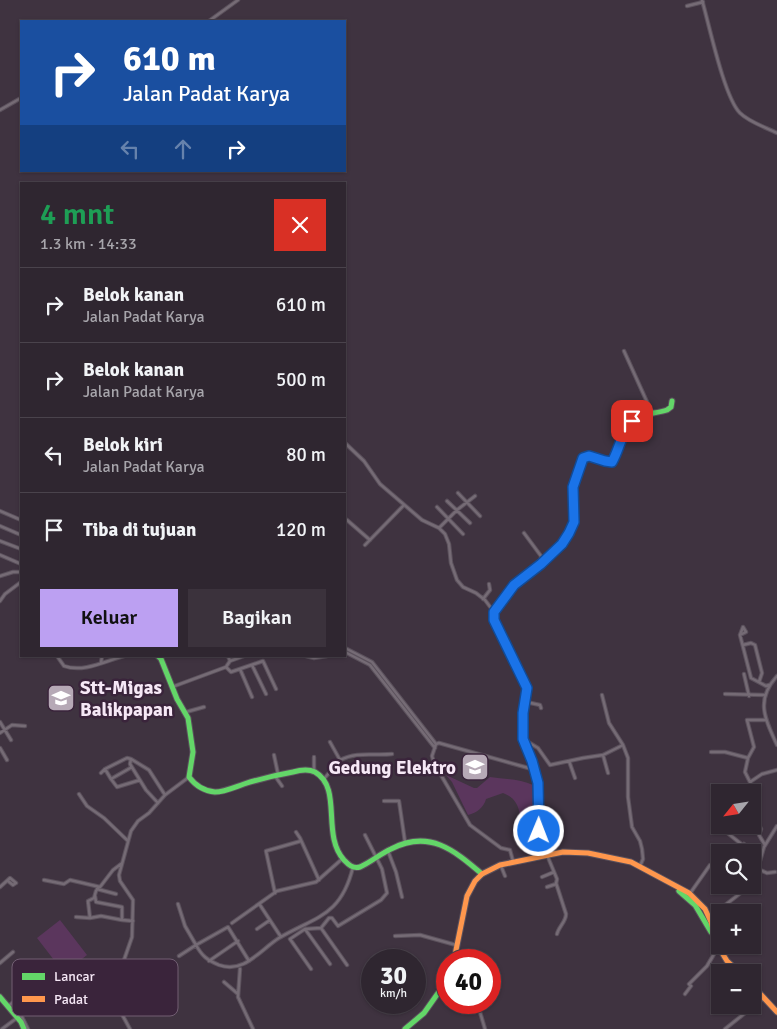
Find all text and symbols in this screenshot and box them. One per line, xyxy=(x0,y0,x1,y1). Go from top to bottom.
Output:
text: 610 m xyxy=(123,37,216,80)
icon: right xyxy=(40,40,105,105)
text: Jalan Padat Karya xyxy=(123,80,290,107)
icon: left xyxy=(116,135,144,163)
icon: ahead xyxy=(169,135,197,163)
icon: right xyxy=(222,135,250,163)
text: 4 mnt xyxy=(40,196,114,233)
button: close xyxy=(274,199,326,251)
text: 1.3 km · 14:33 xyxy=(40,234,137,254)
text: Belok kanan xyxy=(83,283,184,307)
icon: right xyxy=(40,291,68,319)
text: 610 m xyxy=(276,293,326,317)
text: Jalan Padat Karya xyxy=(83,307,205,327)
text: Belok kanan xyxy=(83,358,184,382)
icon: right xyxy=(40,366,68,394)
text: 500 m xyxy=(276,368,326,392)
text: Jalan Padat Karya xyxy=(83,382,205,402)
pin xyxy=(611,400,653,442)
icon: arrive xyxy=(618,407,646,435)
text: Belok kiri xyxy=(83,433,163,457)
icon: left xyxy=(40,441,68,469)
text: 80 m xyxy=(286,443,326,467)
text: Jalan Padat Karya xyxy=(83,457,205,477)
icon: arrive xyxy=(40,516,68,544)
text: Tiba di tujuan xyxy=(83,518,196,542)
text: 120 m xyxy=(276,518,326,542)
button: Keluar xyxy=(40,589,178,647)
button: Bagikan xyxy=(188,589,326,647)
place label: Stt-Migas Balikpapan xyxy=(80,676,173,722)
school or university icon: Stt-Migas Balikpapan xyxy=(46,683,76,713)
school or university icon: Gedung Elektro xyxy=(460,752,490,782)
place label: Gedung Elektro xyxy=(328,756,456,780)
north arrow xyxy=(711,784,761,834)
map controls xyxy=(711,784,761,1014)
position arrow xyxy=(512,804,564,856)
button: search xyxy=(711,844,761,894)
button: + xyxy=(711,904,761,954)
speed limit sign: 40 xyxy=(436,949,501,1014)
legend xyxy=(12,959,178,1016)
text: 30 xyxy=(380,960,407,991)
button: − xyxy=(711,964,761,1014)
text: Lancar xyxy=(54,968,96,985)
text: km/h xyxy=(380,986,407,1001)
text: Padat xyxy=(54,991,88,1008)

